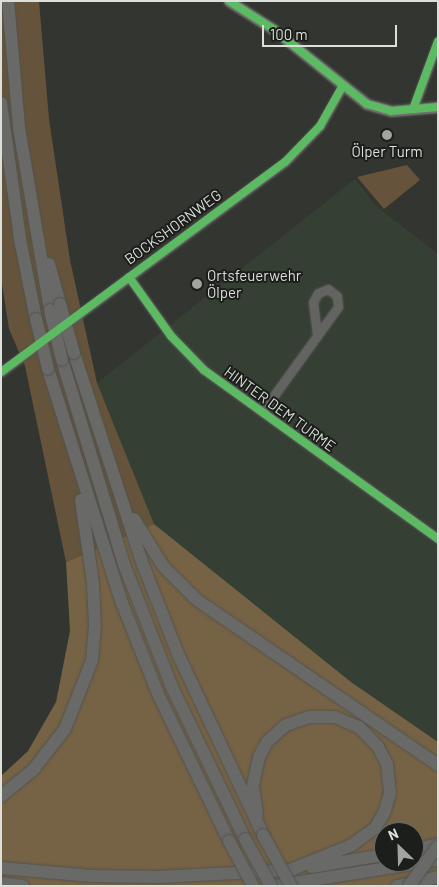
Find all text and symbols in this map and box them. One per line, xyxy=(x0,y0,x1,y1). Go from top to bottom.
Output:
scale bar xyxy=(264,15,399,47)
text: 100 m xyxy=(270,25,308,43)
marker: Ölper Turm xyxy=(381,129,393,141)
place label: Ölper Turm xyxy=(351,143,423,161)
street label: BOCKSHORNWEG xyxy=(121,186,225,268)
place label: Ortsfeuerwehr Ölper xyxy=(207,266,301,301)
marker: Ortsfeuerwehr Ölper xyxy=(191,278,203,290)
street label: HINTER DEM TURME xyxy=(221,363,339,455)
north arrow xyxy=(374,822,424,872)
text: N xyxy=(385,824,401,843)

